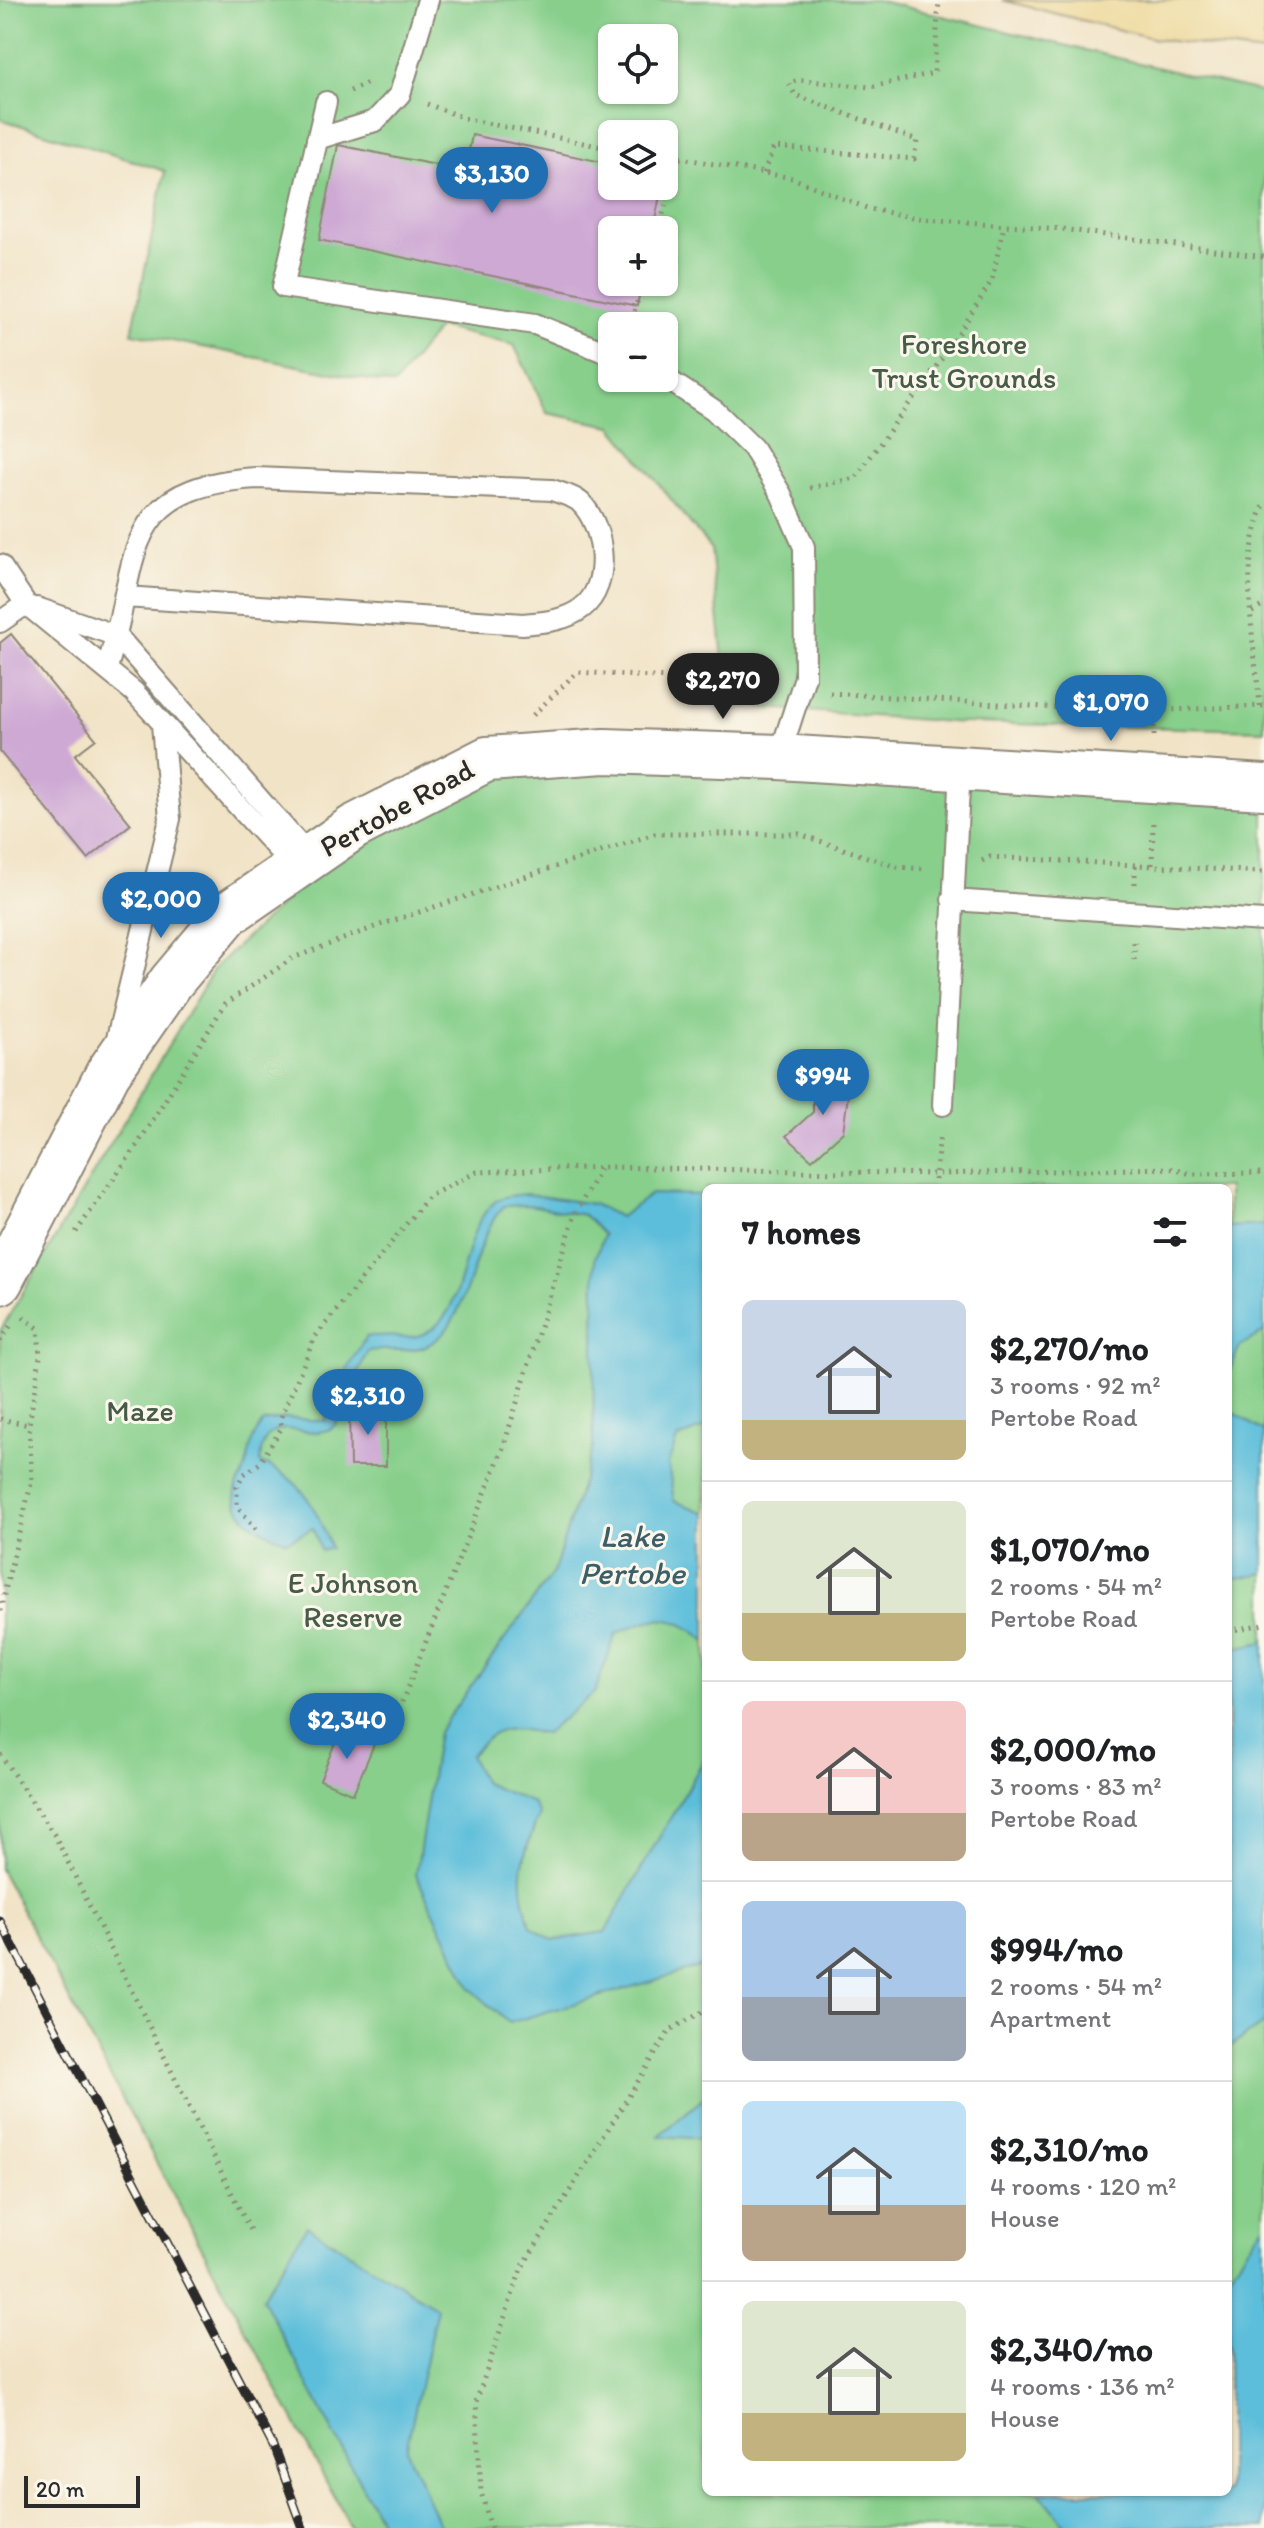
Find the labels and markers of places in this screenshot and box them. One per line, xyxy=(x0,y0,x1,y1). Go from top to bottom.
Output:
pin: $3,130 xyxy=(427,147,557,215)
pin: $2,270 xyxy=(658,653,788,721)
pin: $1,070 xyxy=(1046,675,1176,743)
pin: $2,000 xyxy=(96,872,226,940)
pin: $994 xyxy=(776,1049,870,1117)
pin: $2,310 xyxy=(303,1369,433,1437)
pin: $2,340 xyxy=(282,1693,412,1761)

